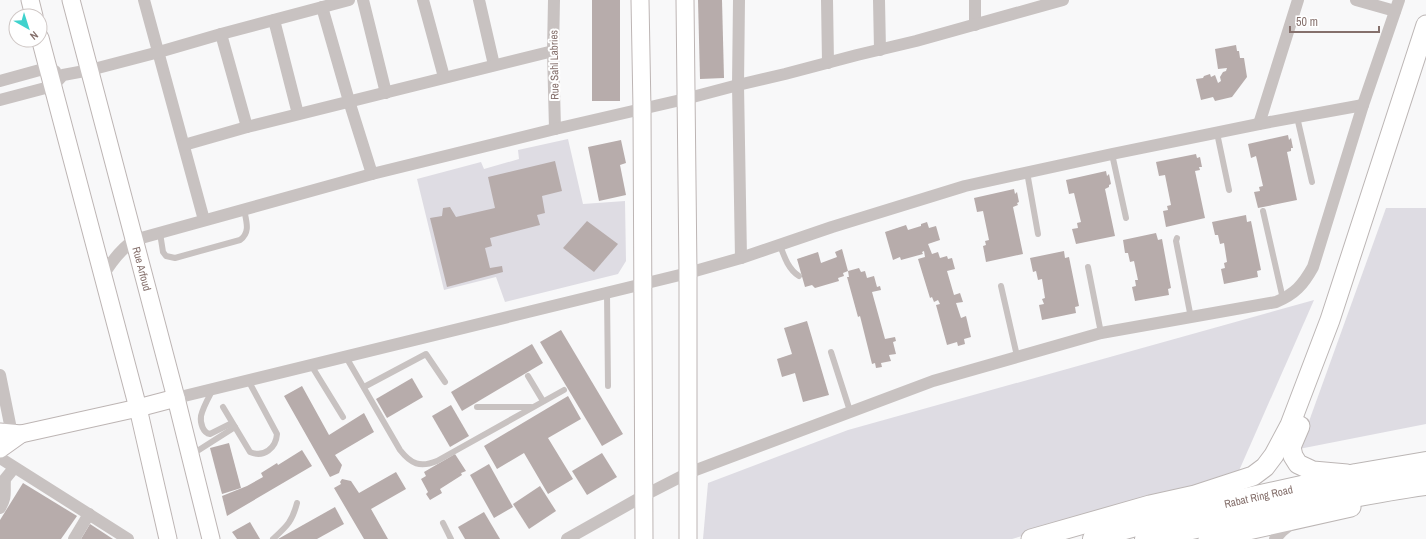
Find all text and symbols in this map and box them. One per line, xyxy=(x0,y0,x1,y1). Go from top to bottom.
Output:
north arrow xyxy=(8,8,48,48)
scale bar xyxy=(1290,8,1379,34)
text: 50 m xyxy=(1296,14,1318,30)
text: N xyxy=(27,28,41,43)
street label: Rue Sahl Labries xyxy=(546,30,562,100)
street label: Rue Arfoud xyxy=(129,245,154,292)
street label: Rabat Ring Road xyxy=(1223,482,1294,511)

